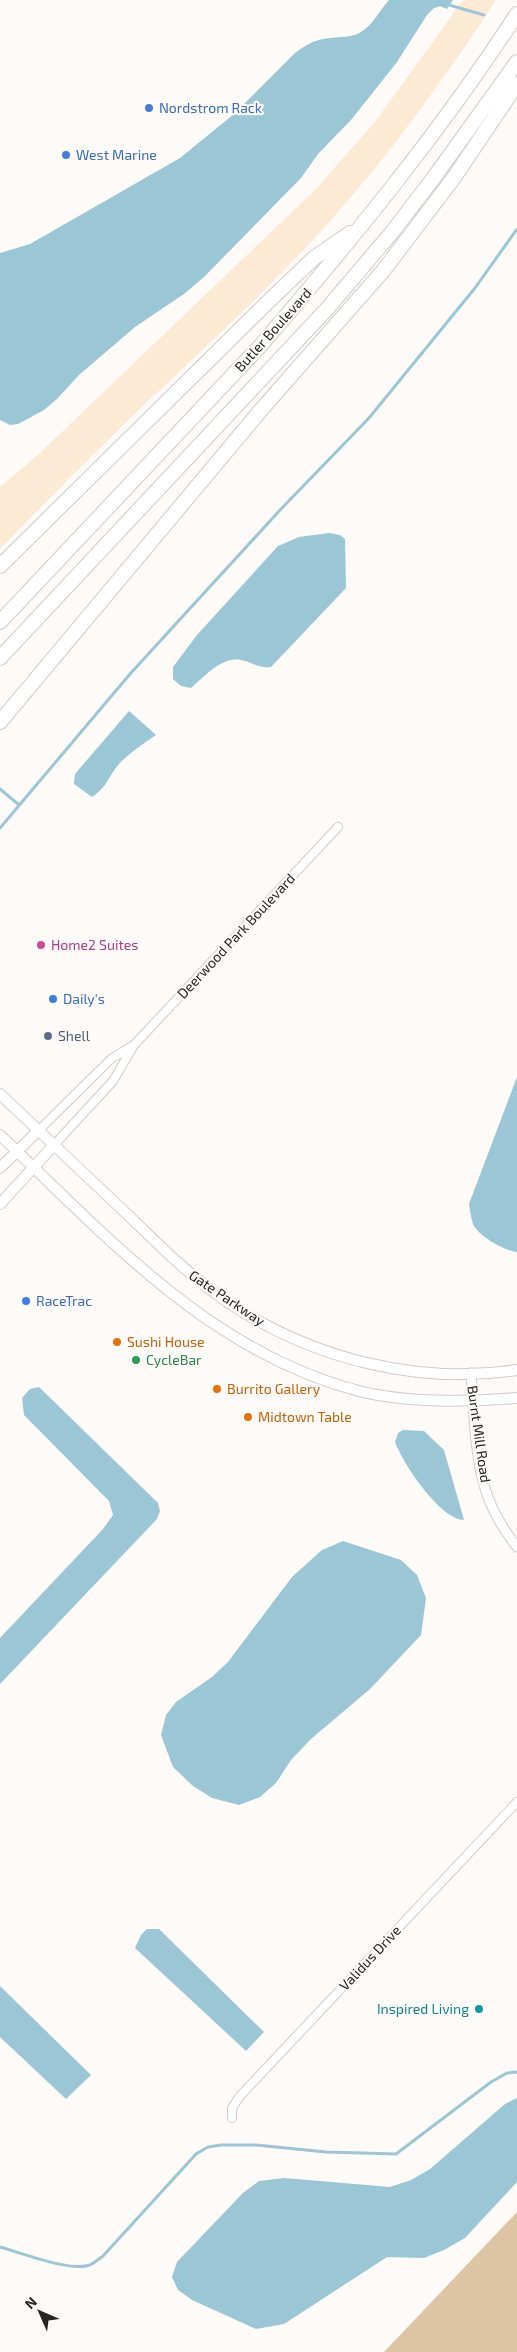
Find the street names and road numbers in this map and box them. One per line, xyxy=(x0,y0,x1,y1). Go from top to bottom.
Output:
street label: Butler Boulevard xyxy=(231,284,315,375)
street label: Deerwood Park Boulevard xyxy=(173,870,298,1002)
street label: Gate Parkway xyxy=(186,1266,269,1329)
street label: Burnt Mill Road xyxy=(464,1384,495,1484)
street label: Validus Drive xyxy=(335,1922,404,1994)

